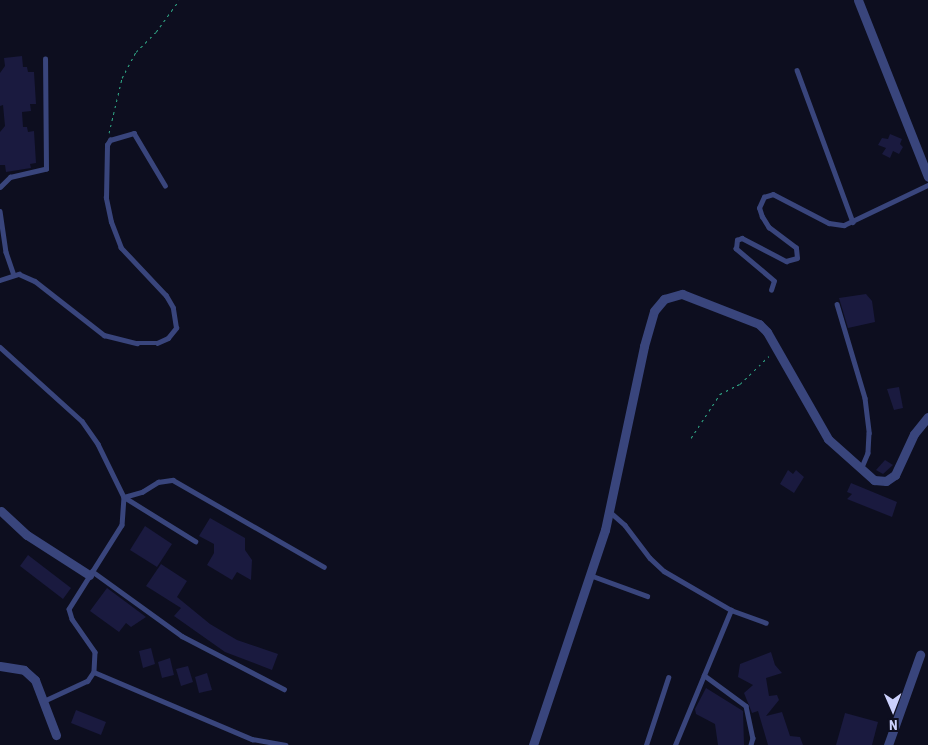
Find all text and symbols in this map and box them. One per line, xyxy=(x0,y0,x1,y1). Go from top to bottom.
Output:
north arrow xyxy=(868,685,918,735)
text: N xyxy=(889,717,898,733)

